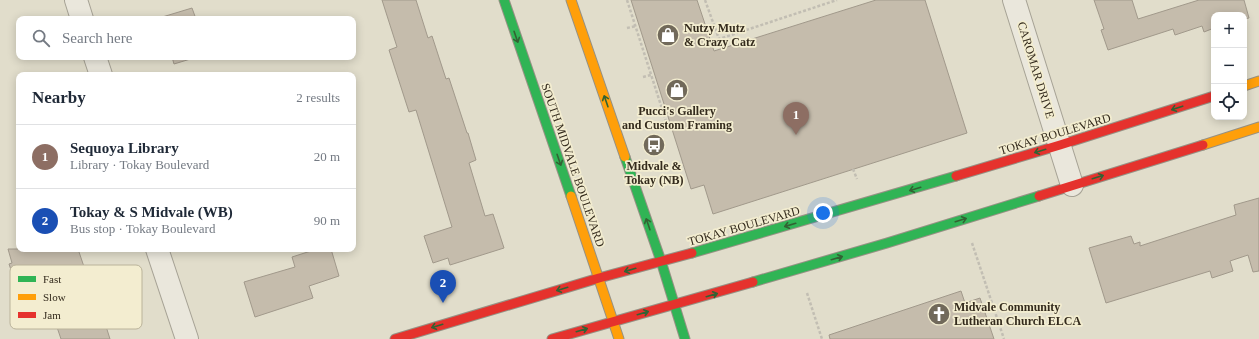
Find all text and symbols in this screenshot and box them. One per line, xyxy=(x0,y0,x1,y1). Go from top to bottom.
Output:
map controls xyxy=(1211,12,1247,120)
button: + xyxy=(1211,12,1247,48)
search box xyxy=(16,16,356,60)
street label: CAROMAR DRIVE xyxy=(1015,20,1057,120)
place label: Nutzy Mutz & Crazy Catz xyxy=(684,21,756,49)
shop icon: Nutzy Mutz & Crazy Catz xyxy=(655,22,681,48)
icon: search xyxy=(30,27,52,49)
text: Search here xyxy=(62,30,132,46)
one-way arrow xyxy=(513,30,521,42)
button: − xyxy=(1211,48,1247,84)
shop icon: Pucci's Gallery and Custom Framing xyxy=(664,77,690,103)
street label: SOUTH MIDVALE BOULEVARD xyxy=(538,81,608,249)
button: locate xyxy=(1211,84,1247,120)
text: Nearby xyxy=(32,88,86,107)
text: 2 results xyxy=(296,90,340,105)
one-way arrow xyxy=(602,95,609,108)
pin: 1 xyxy=(783,102,809,135)
place label: Pucci's Gallery and Custom Framing xyxy=(622,104,732,132)
one-way arrow xyxy=(1171,105,1184,112)
street label: TOKAY BOULEVARD xyxy=(998,110,1113,158)
bus stop icon: Midvale & Tokay (NB) xyxy=(641,132,667,158)
text: Sequoya Library xyxy=(70,140,179,156)
one-way arrow xyxy=(1033,148,1046,155)
text: 1 xyxy=(42,149,48,164)
text: 20 m xyxy=(314,149,340,164)
one-way arrow xyxy=(556,153,563,166)
text: Library · Tokay Boulevard xyxy=(70,157,209,172)
place label: Midvale & Tokay (NB) xyxy=(624,159,684,187)
one-way arrow xyxy=(1092,173,1105,180)
one-way arrow xyxy=(909,186,922,193)
street label: TOKAY BOULEVARD xyxy=(686,203,802,249)
your location xyxy=(813,203,833,223)
text: Tokay & S Midvale (WB) xyxy=(70,204,233,220)
text: 2 xyxy=(42,213,48,228)
text: 90 m xyxy=(314,213,340,228)
one-way arrow xyxy=(954,216,967,223)
one-way arrow xyxy=(644,218,651,231)
text: Bus stop · Tokay Boulevard xyxy=(70,221,215,236)
one-way arrow xyxy=(784,222,797,229)
one-way arrow xyxy=(830,254,843,261)
legend xyxy=(10,265,142,329)
one-way arrow xyxy=(624,266,637,274)
pin: 2 xyxy=(430,270,456,303)
text: Fast xyxy=(43,273,61,285)
one-way arrow xyxy=(556,286,569,293)
one-way arrow xyxy=(705,290,718,298)
text: Slow xyxy=(43,291,66,303)
place label: Midvale Community Lutheran Church ELCA xyxy=(954,300,1081,328)
church icon: Midvale Community Lutheran Church ELCA xyxy=(926,301,952,327)
one-way arrow xyxy=(637,308,650,316)
text: Jam xyxy=(43,309,61,321)
one-way arrow xyxy=(431,323,444,330)
one-way arrow xyxy=(576,326,589,333)

